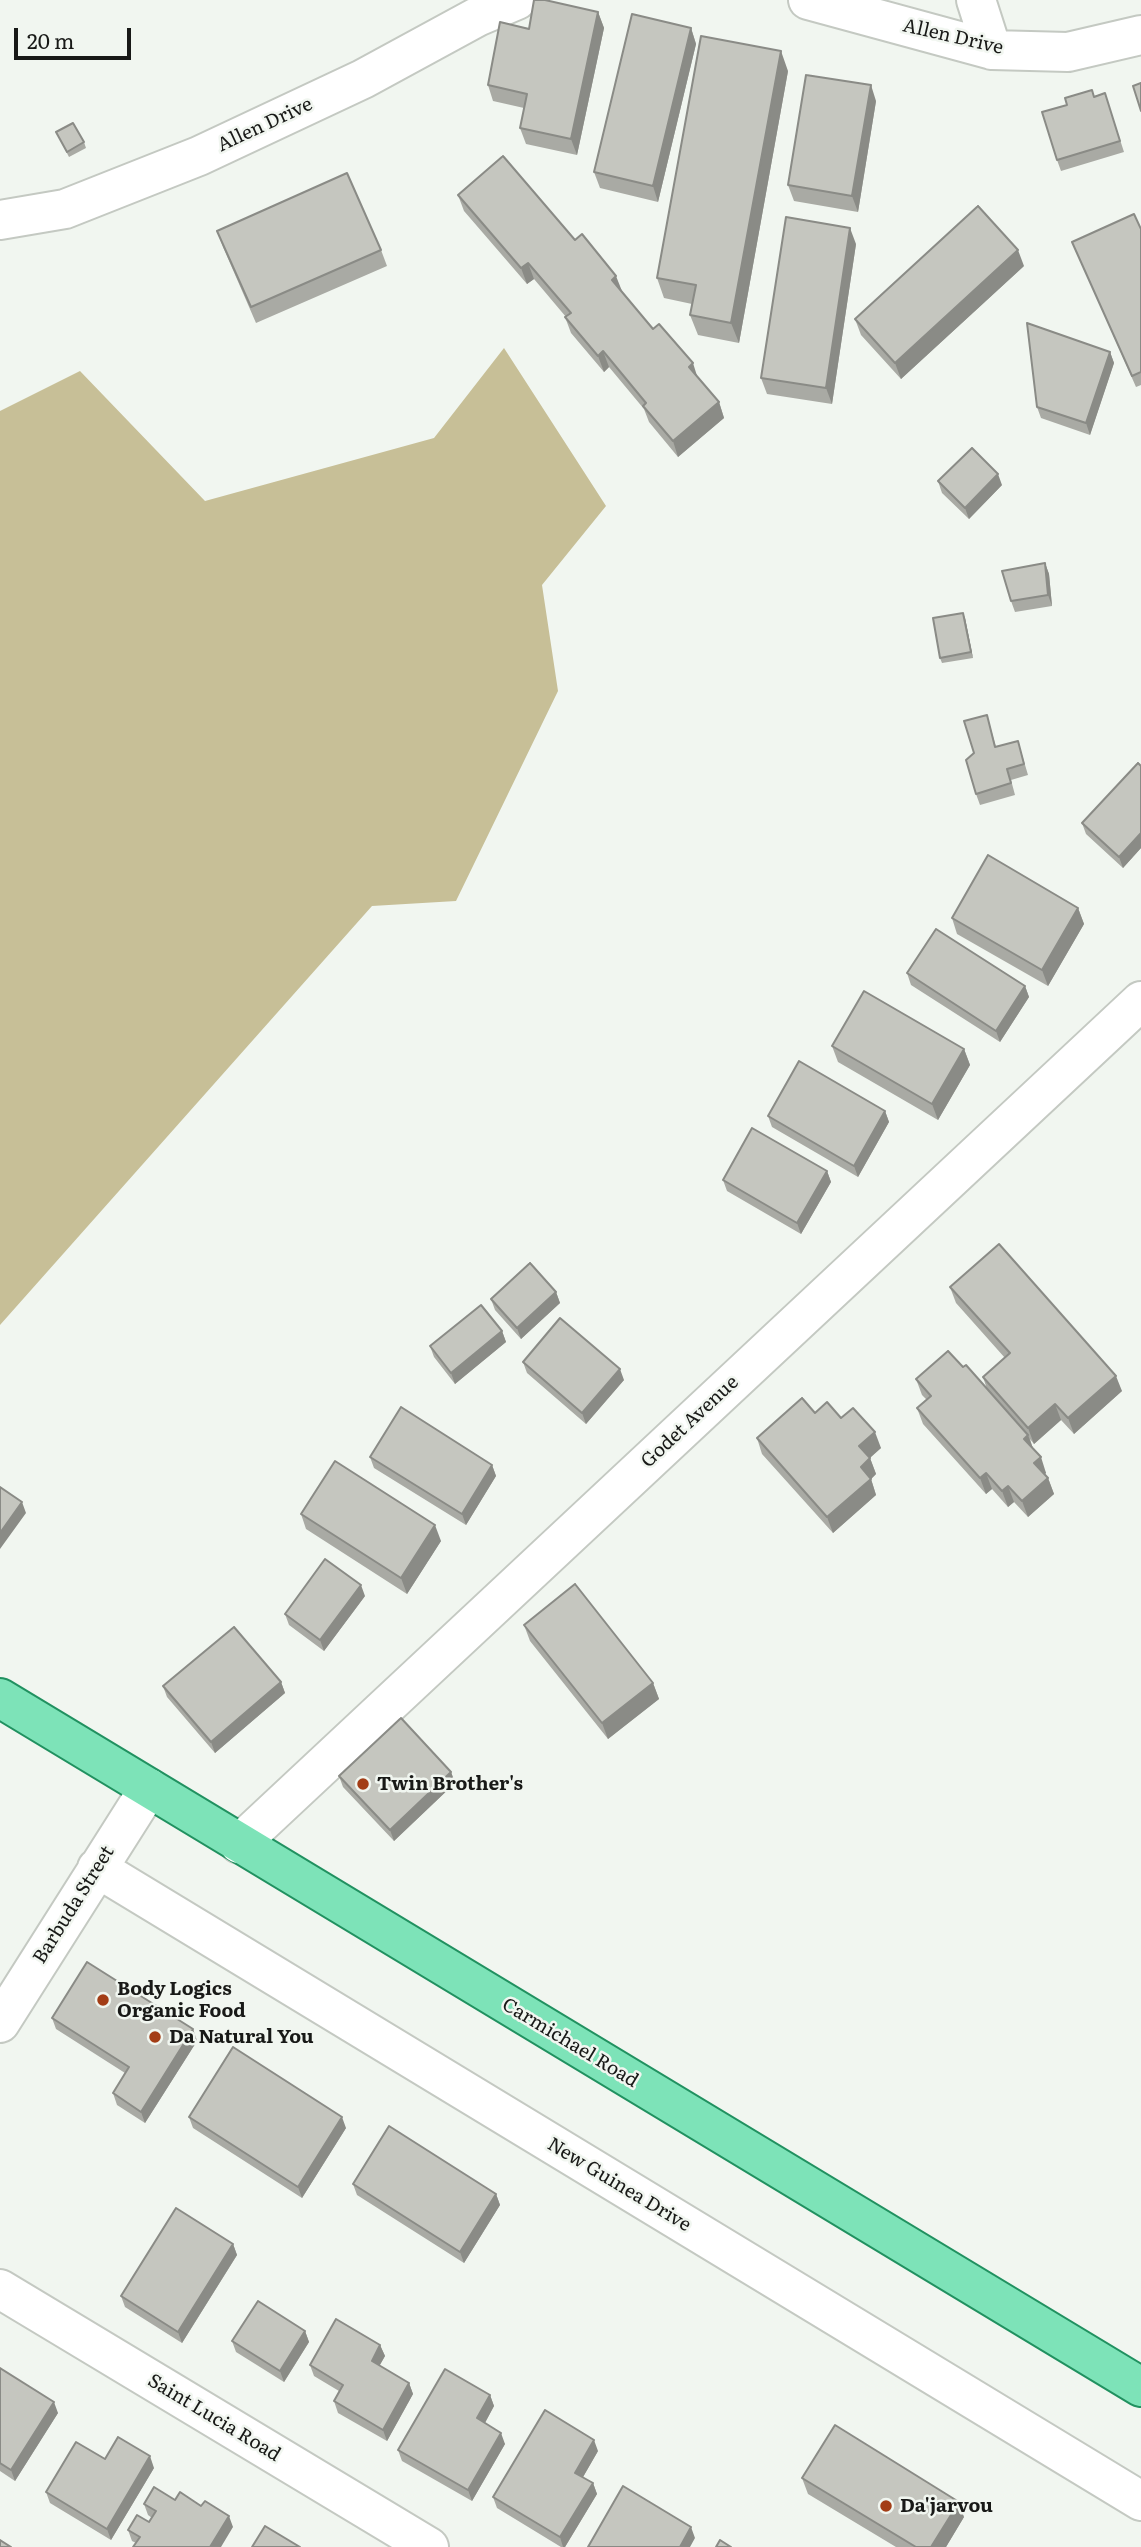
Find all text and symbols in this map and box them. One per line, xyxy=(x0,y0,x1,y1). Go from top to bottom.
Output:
scale bar xyxy=(18,14,135,58)
street label: Allen Drive xyxy=(901,14,1005,60)
text: 20 m xyxy=(27,24,74,55)
street label: Allen Drive xyxy=(214,93,316,157)
street label: Godet Avenue xyxy=(637,1371,743,1473)
place label: Twin Brother's xyxy=(377,1773,523,1795)
marker: Twin Brother's xyxy=(355,1776,371,1792)
street label: Barbuda Street xyxy=(29,1842,119,1968)
place label: Body Logics Organic Food xyxy=(117,1978,246,2022)
marker: Body Logics Organic Food xyxy=(95,1992,111,2008)
street label: Carmichael Road xyxy=(498,1993,642,2093)
place label: Da Natural You xyxy=(169,2026,314,2048)
marker: Da Natural You xyxy=(147,2029,163,2045)
street label: New Guinea Drive xyxy=(543,2133,695,2237)
street label: Saint Lucia Road xyxy=(143,2369,285,2467)
place label: Da'jarvou xyxy=(900,2495,993,2517)
marker: Da'jarvou xyxy=(878,2498,894,2514)

